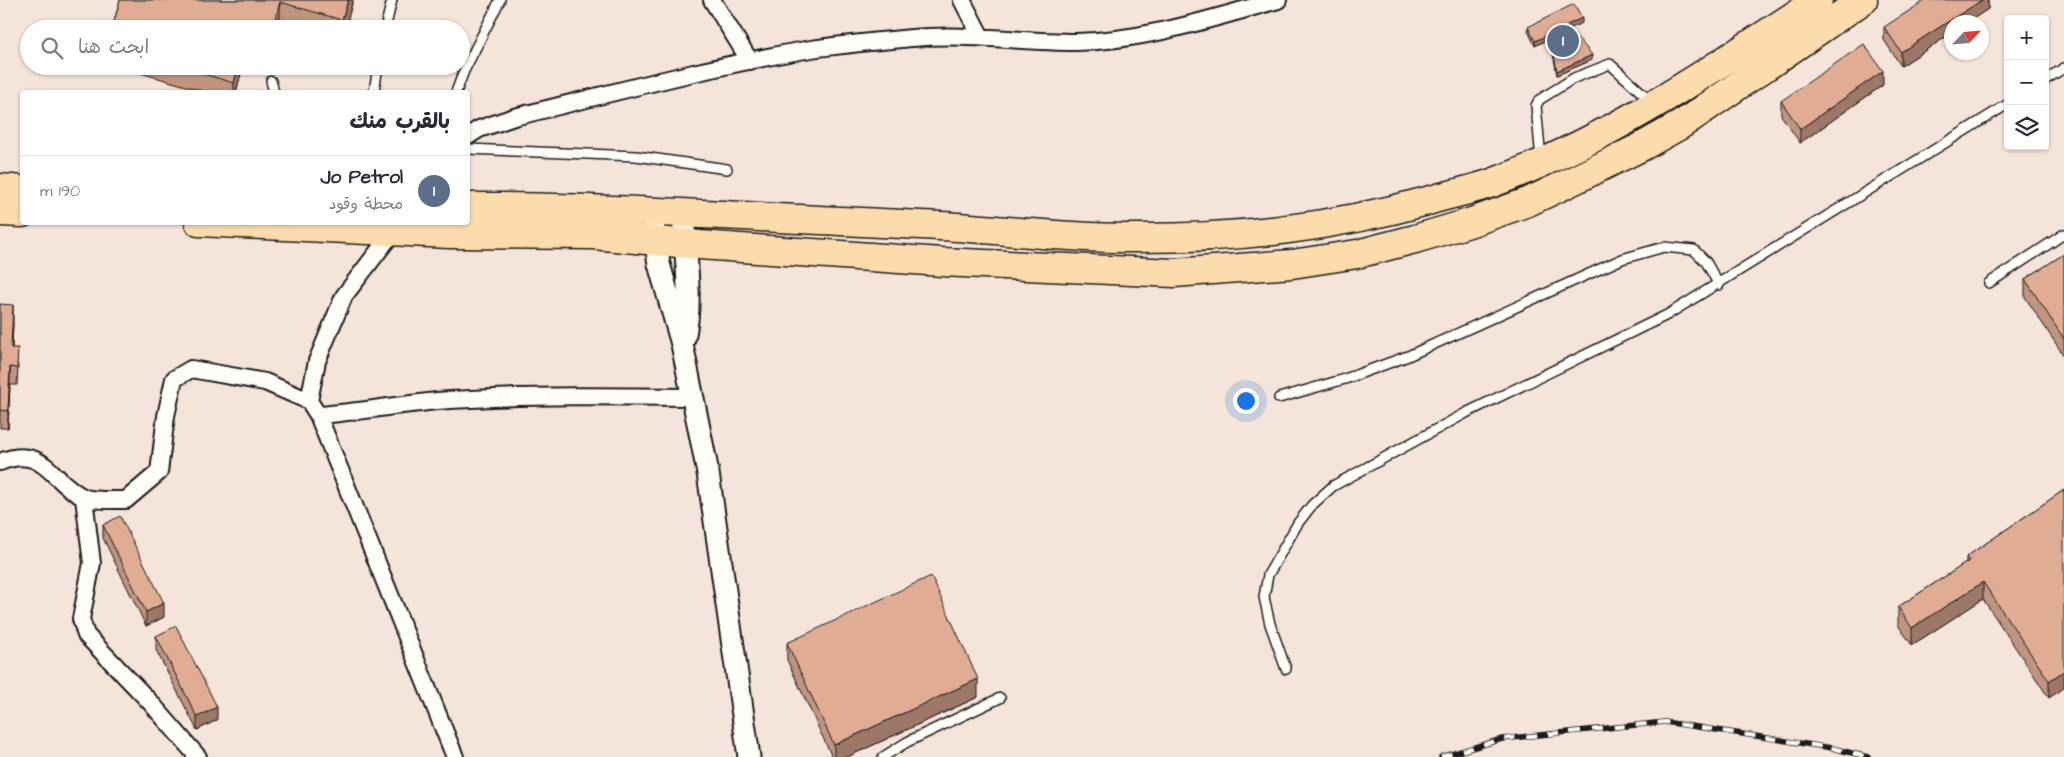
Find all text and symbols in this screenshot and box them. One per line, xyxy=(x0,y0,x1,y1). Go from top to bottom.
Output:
north arrow xyxy=(1944,15,1989,60)
map controls xyxy=(2004,15,2049,150)
button: + xyxy=(2004,15,2049,60)
search box xyxy=(20,20,470,75)
pin: 1 xyxy=(1547,22,1579,60)
icon: search xyxy=(38,34,66,62)
text: ابحث هنا xyxy=(78,34,149,61)
button: − xyxy=(2004,60,2049,105)
button: layers xyxy=(2004,105,2049,150)
text: بالقرب منك xyxy=(349,107,450,136)
text: Jo Petrol xyxy=(320,164,403,191)
text: 190 m xyxy=(40,180,80,202)
text: 1 xyxy=(433,180,435,202)
text: محطة وقود xyxy=(329,193,403,215)
your location xyxy=(1233,388,1259,414)

